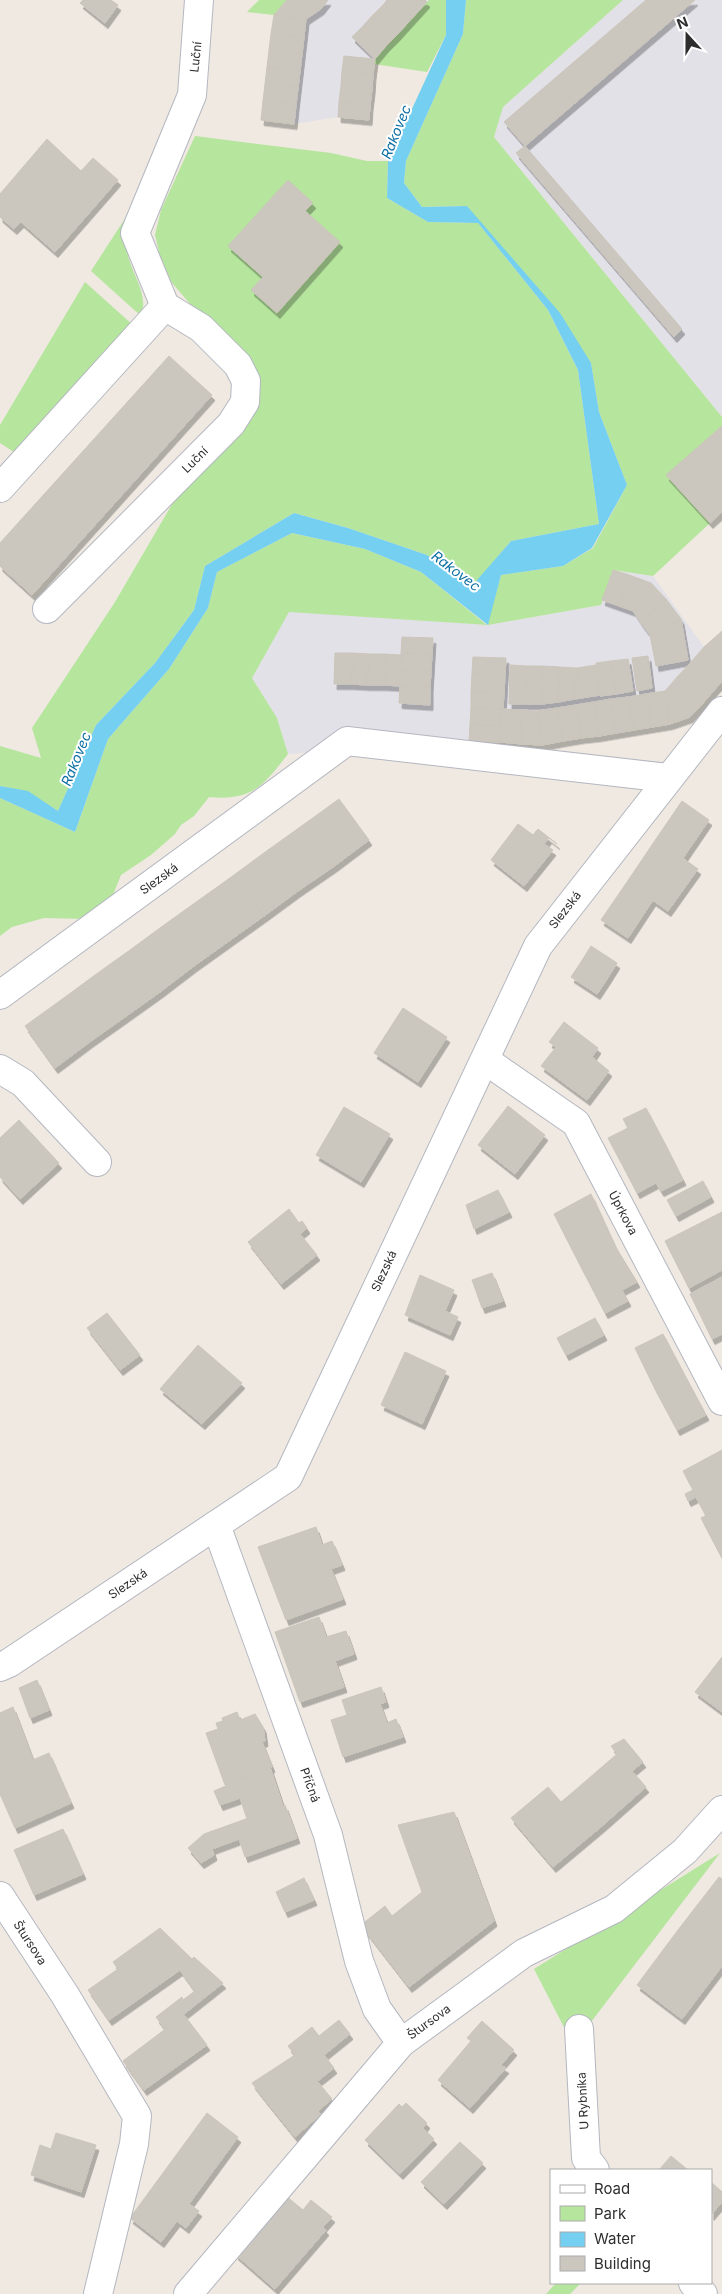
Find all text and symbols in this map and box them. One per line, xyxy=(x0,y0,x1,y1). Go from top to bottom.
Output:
north arrow xyxy=(662,10,712,60)
text: N xyxy=(674,13,690,32)
street label: Luční xyxy=(186,41,205,73)
water label: Rakovec xyxy=(377,102,414,161)
street label: Luční xyxy=(178,443,211,476)
water label: Rakovec xyxy=(429,547,484,594)
water label: Rakovec xyxy=(57,729,94,788)
street label: Slezská xyxy=(137,860,181,898)
street label: Slezská xyxy=(545,888,584,932)
street label: Úprkova xyxy=(606,1188,641,1237)
street label: Slezská xyxy=(368,1248,400,1294)
street label: Slezská xyxy=(105,1565,150,1602)
street label: Příčná xyxy=(297,1765,324,1804)
street label: Štursova xyxy=(11,1918,50,1968)
street label: Štursova xyxy=(404,2001,453,2042)
street label: U Rybníka xyxy=(574,2072,591,2130)
legend xyxy=(550,2169,712,2284)
text: Road xyxy=(594,2179,630,2198)
text: Park xyxy=(594,2204,627,2223)
text: Water xyxy=(594,2229,636,2248)
text: Building xyxy=(594,2254,651,2273)

